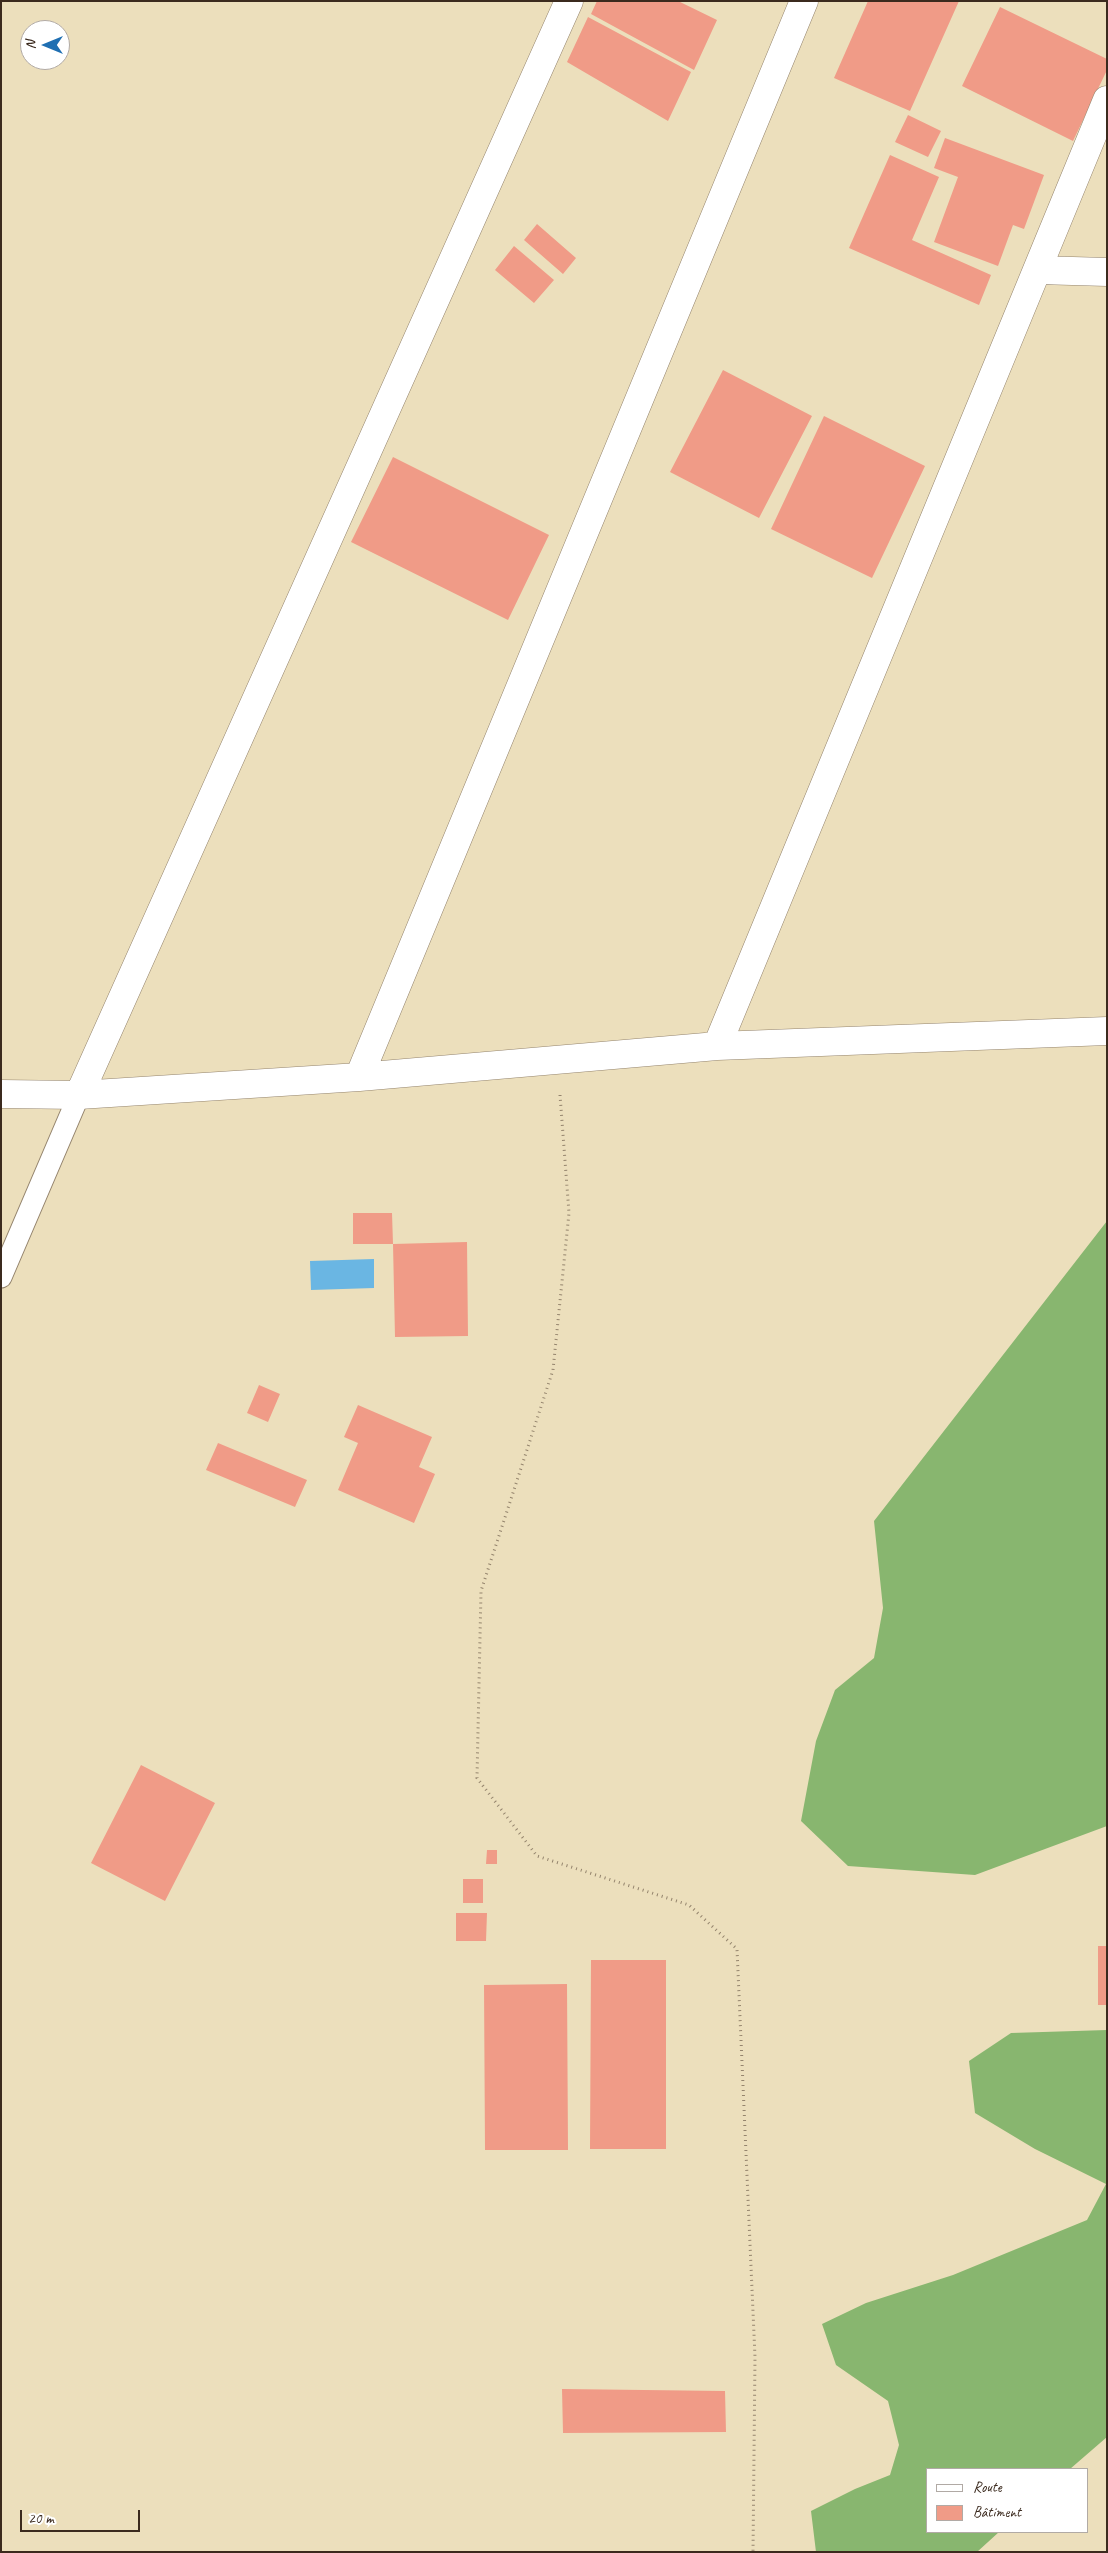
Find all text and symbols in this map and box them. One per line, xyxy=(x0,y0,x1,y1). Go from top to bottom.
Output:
north arrow xyxy=(20,20,70,70)
text: N xyxy=(22,41,39,49)
legend xyxy=(926,2468,1088,2533)
text: Route xyxy=(973,2478,1002,2497)
scale bar xyxy=(22,2500,142,2532)
text: Bâtiment xyxy=(973,2503,1021,2522)
text: 20 m xyxy=(28,2509,54,2528)

